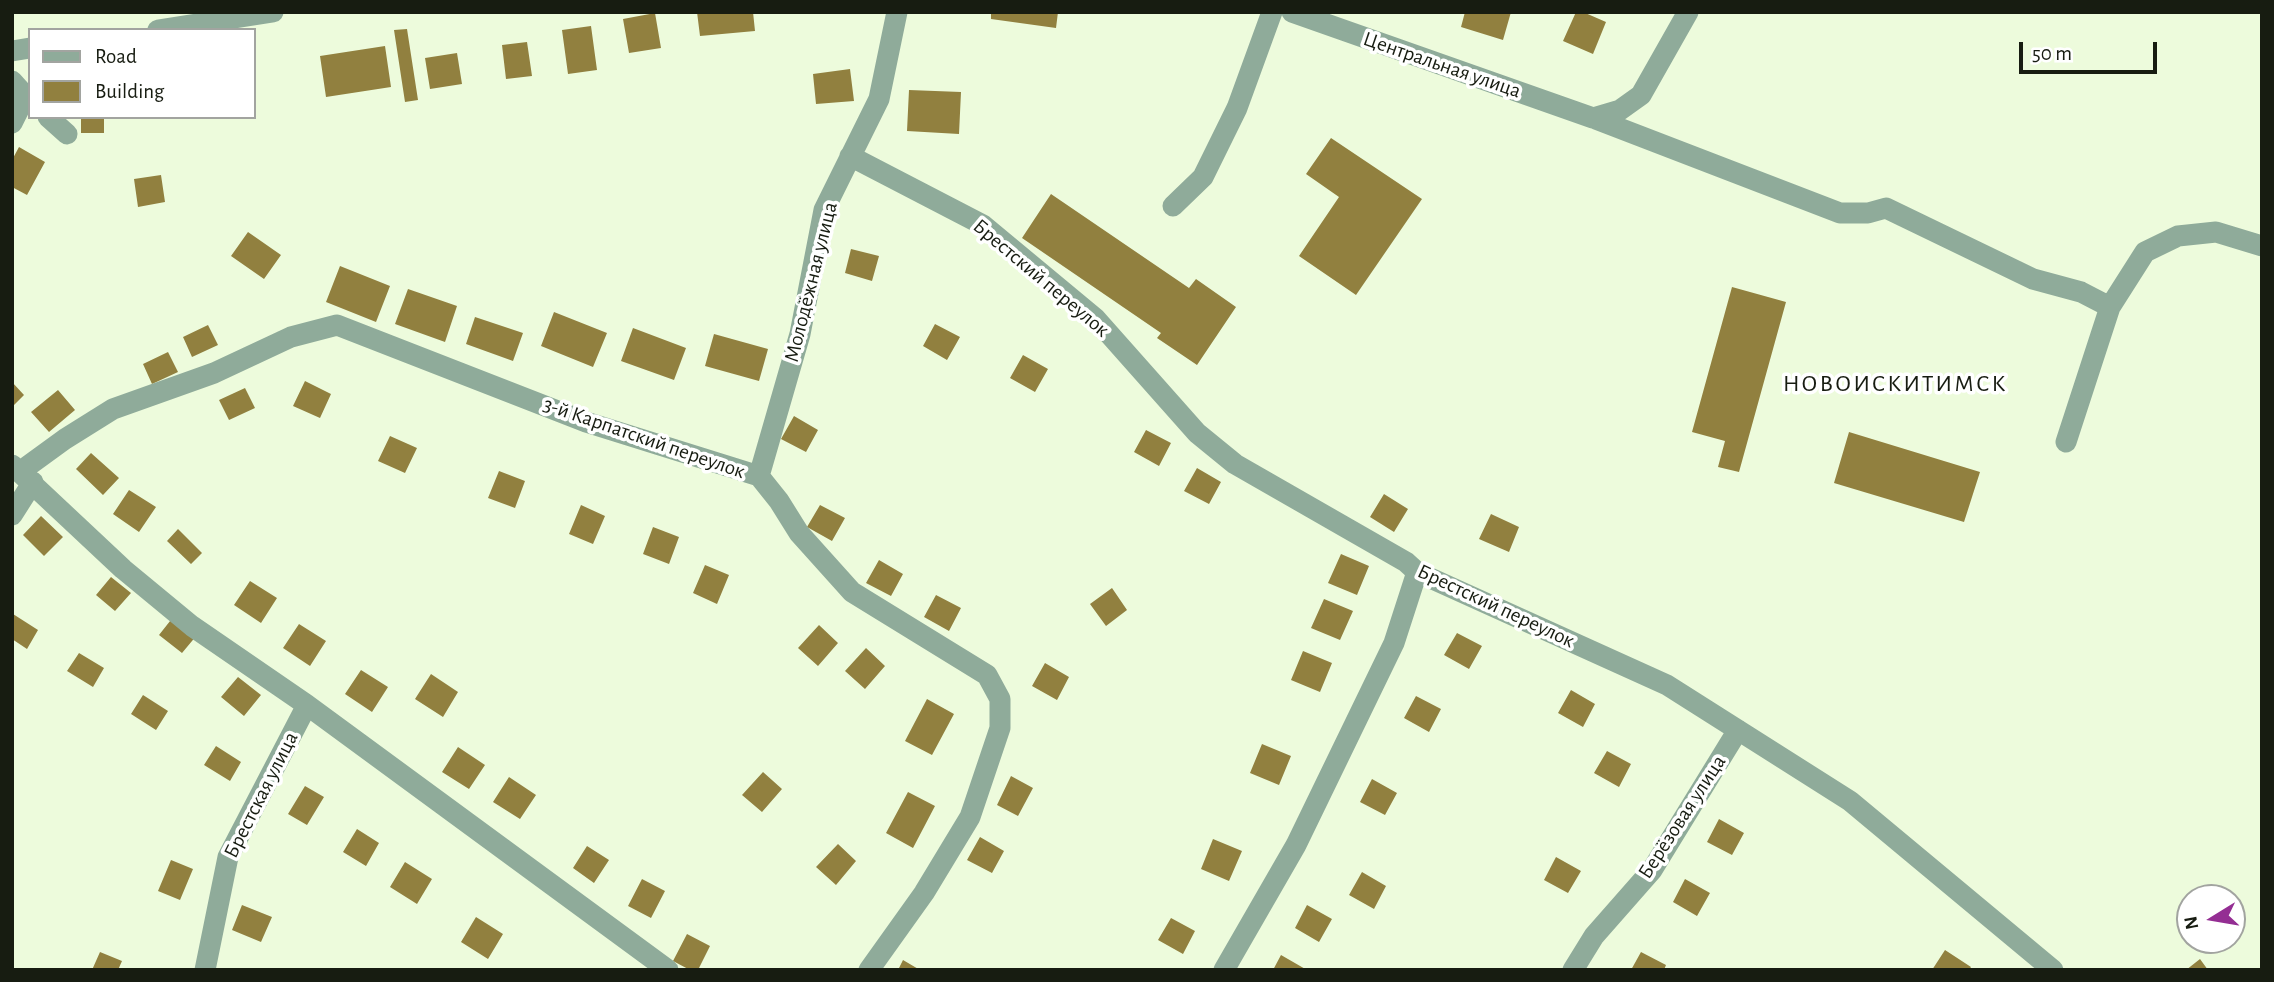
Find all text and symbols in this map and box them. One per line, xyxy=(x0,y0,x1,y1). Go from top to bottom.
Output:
street label: Центральная улица xyxy=(1360,26,1524,104)
legend xyxy=(28,28,256,119)
scale bar xyxy=(2022,28,2160,72)
text: 50 m xyxy=(2032,43,2072,64)
text: Road xyxy=(95,46,137,67)
text: Building xyxy=(95,81,164,102)
street label: Молодёжная улица xyxy=(779,199,843,365)
street label: Брестский переулок xyxy=(968,214,1114,342)
district label: НОВОИСКИТИМСК xyxy=(1784,370,2006,398)
street label: 3-й Карпатский переулок xyxy=(540,392,748,484)
street label: Брестский переулок xyxy=(1413,559,1579,653)
street label: Брестская улица xyxy=(218,728,304,862)
street label: Берёзовая улица xyxy=(1633,750,1731,884)
north arrow xyxy=(2176,884,2246,954)
text: N xyxy=(2181,914,2202,931)

